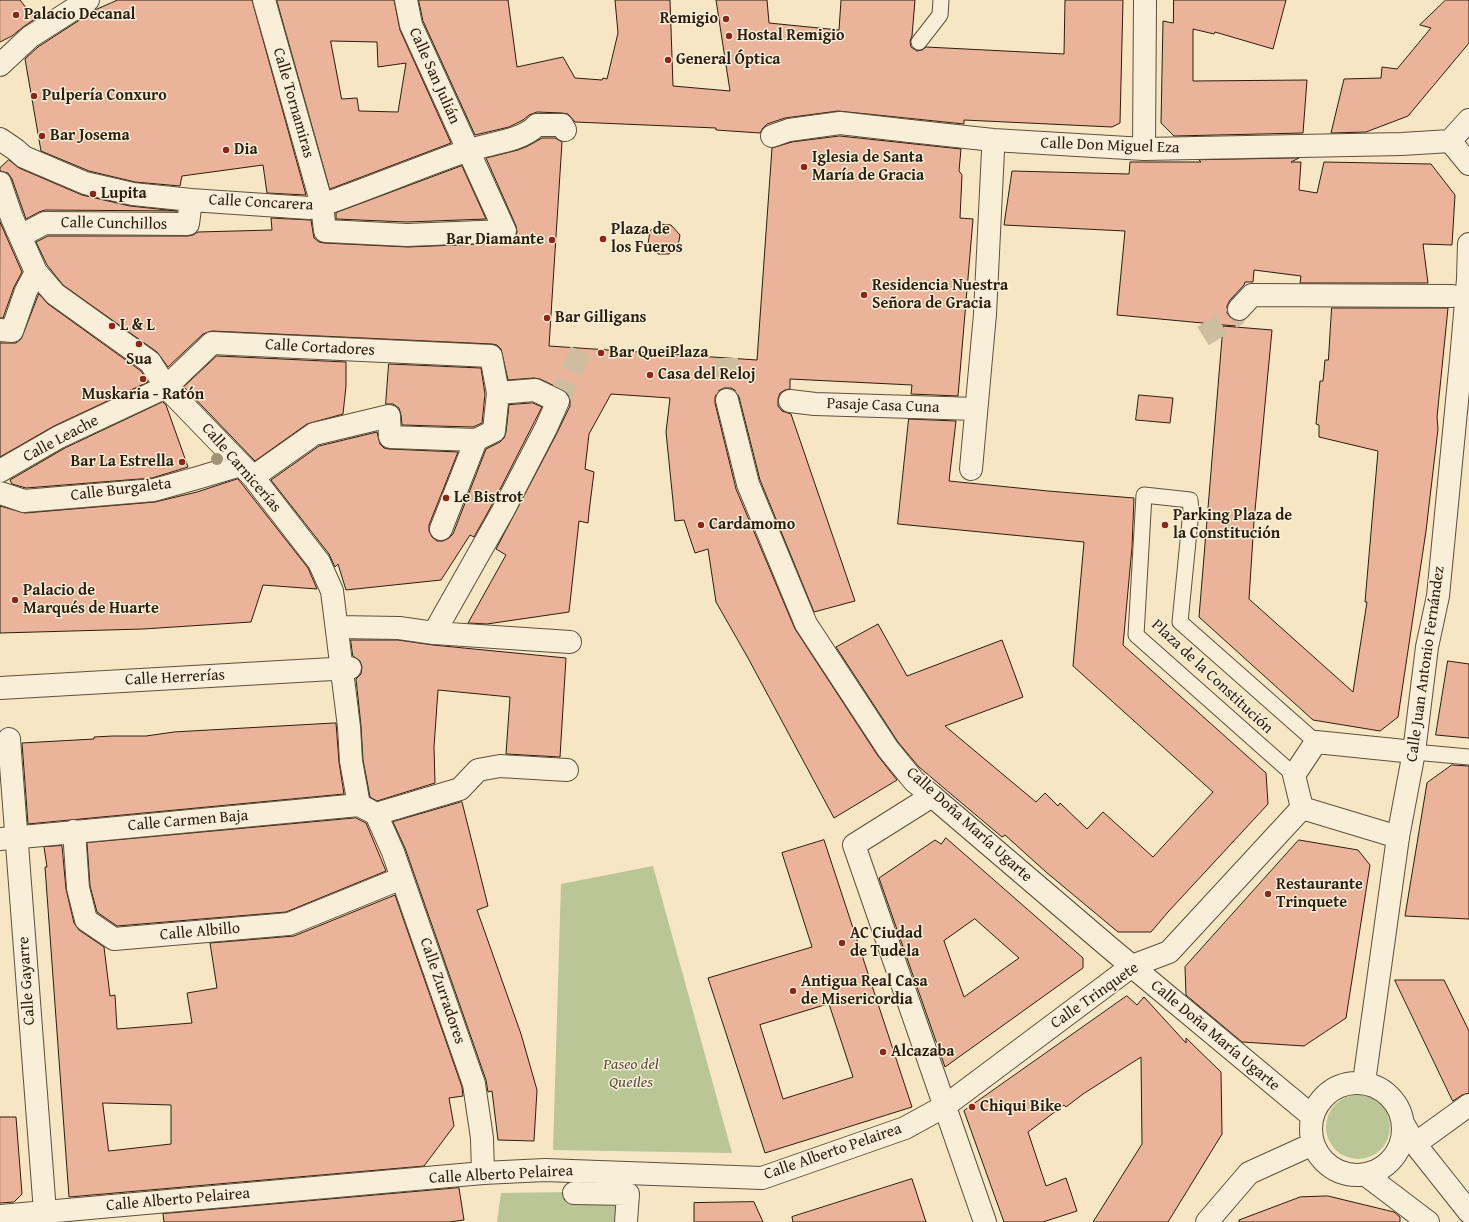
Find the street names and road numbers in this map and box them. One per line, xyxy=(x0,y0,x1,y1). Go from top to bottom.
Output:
street label: Calle San Julián xyxy=(404,25,464,127)
street label: Calle Tornamiras xyxy=(268,46,318,160)
street label: Calle Don Miguel Eza xyxy=(1040,134,1180,158)
street label: Calle Concarera xyxy=(208,191,314,215)
street label: Calle Cunchillos xyxy=(61,213,167,235)
street label: Calle Cortadores xyxy=(265,336,375,360)
street label: Pasaje Casa Cuna xyxy=(826,394,940,418)
street label: Calle Leache xyxy=(20,411,102,467)
street label: Calle Carnicerías xyxy=(197,419,285,517)
street label: Calle Burgaleta xyxy=(70,474,172,506)
street label: Calle Juan Antonio Fernández xyxy=(1403,565,1449,763)
street label: Plaza de la Constitución xyxy=(1147,616,1277,738)
street label: Calle Herrerías xyxy=(125,666,225,690)
street label: Calle Doña María Ugarte xyxy=(902,763,1036,887)
street label: Calle Carmen Baja xyxy=(127,806,249,836)
street label: Calle Albillo xyxy=(159,919,241,945)
street label: Calle Zurradores xyxy=(415,935,469,1047)
street label: Calle Gayarre xyxy=(14,936,40,1026)
street label: Calle Trinquete xyxy=(1047,959,1143,1033)
street label: Calle Doña María Ugarte xyxy=(1146,976,1284,1096)
street label: Calle Alberto Pelairea xyxy=(762,1119,904,1185)
street label: Calle Alberto Pelairea xyxy=(428,1162,574,1188)
street label: Calle Alberto Pelairea xyxy=(105,1184,251,1216)

